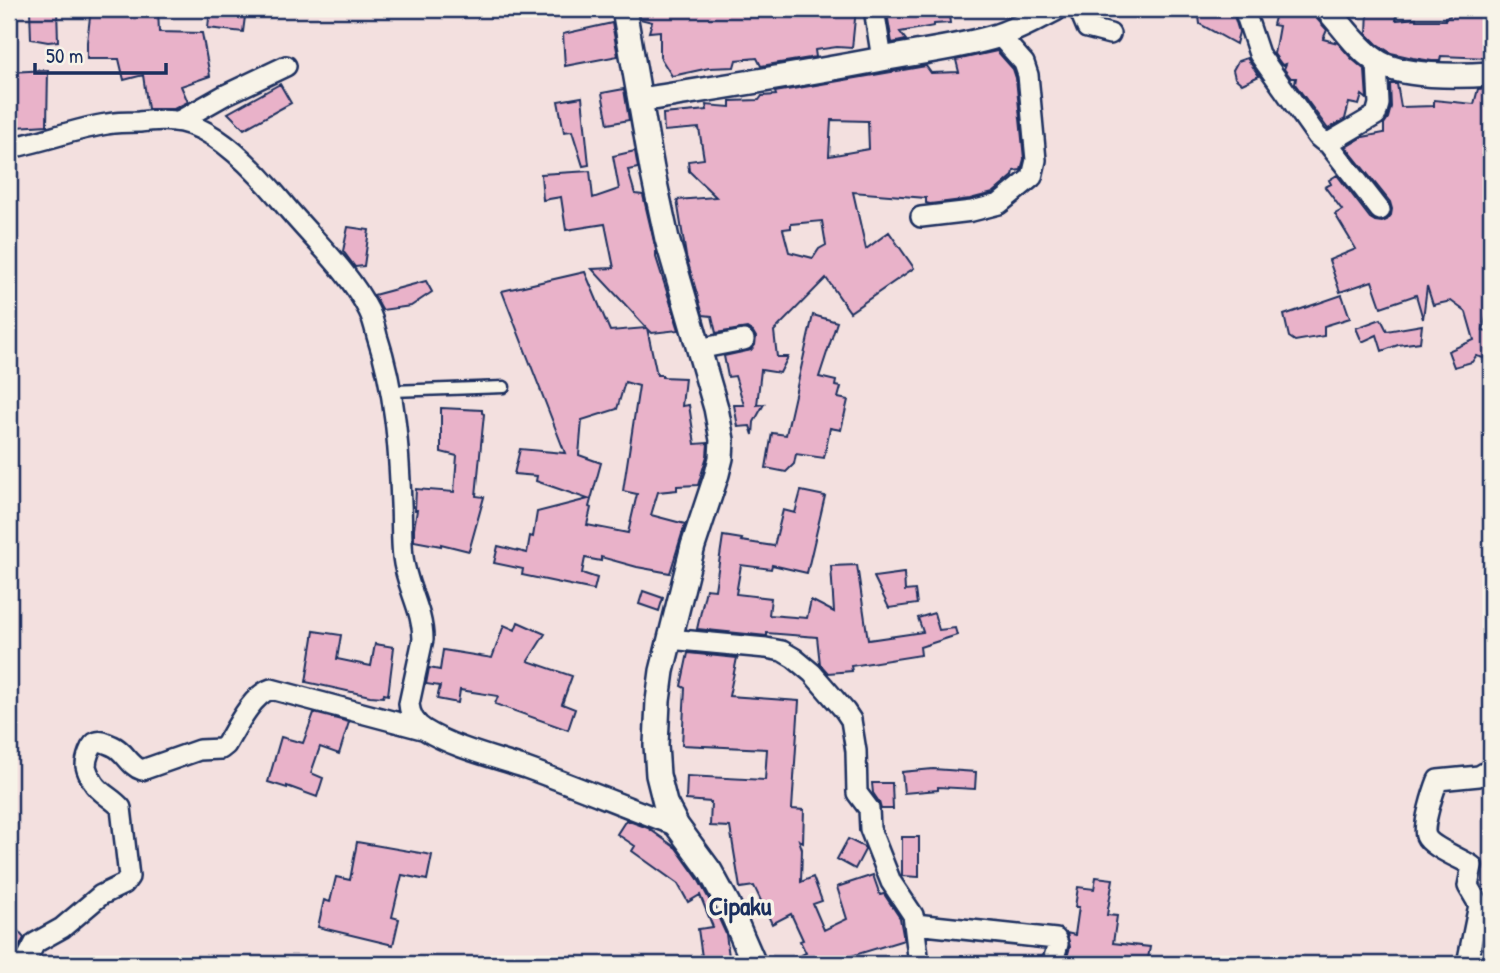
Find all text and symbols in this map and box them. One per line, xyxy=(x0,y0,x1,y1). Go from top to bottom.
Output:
scale bar xyxy=(35,32,166,76)
text: 50 m xyxy=(46,41,83,70)
district label: Cipaku xyxy=(709,888,772,924)

